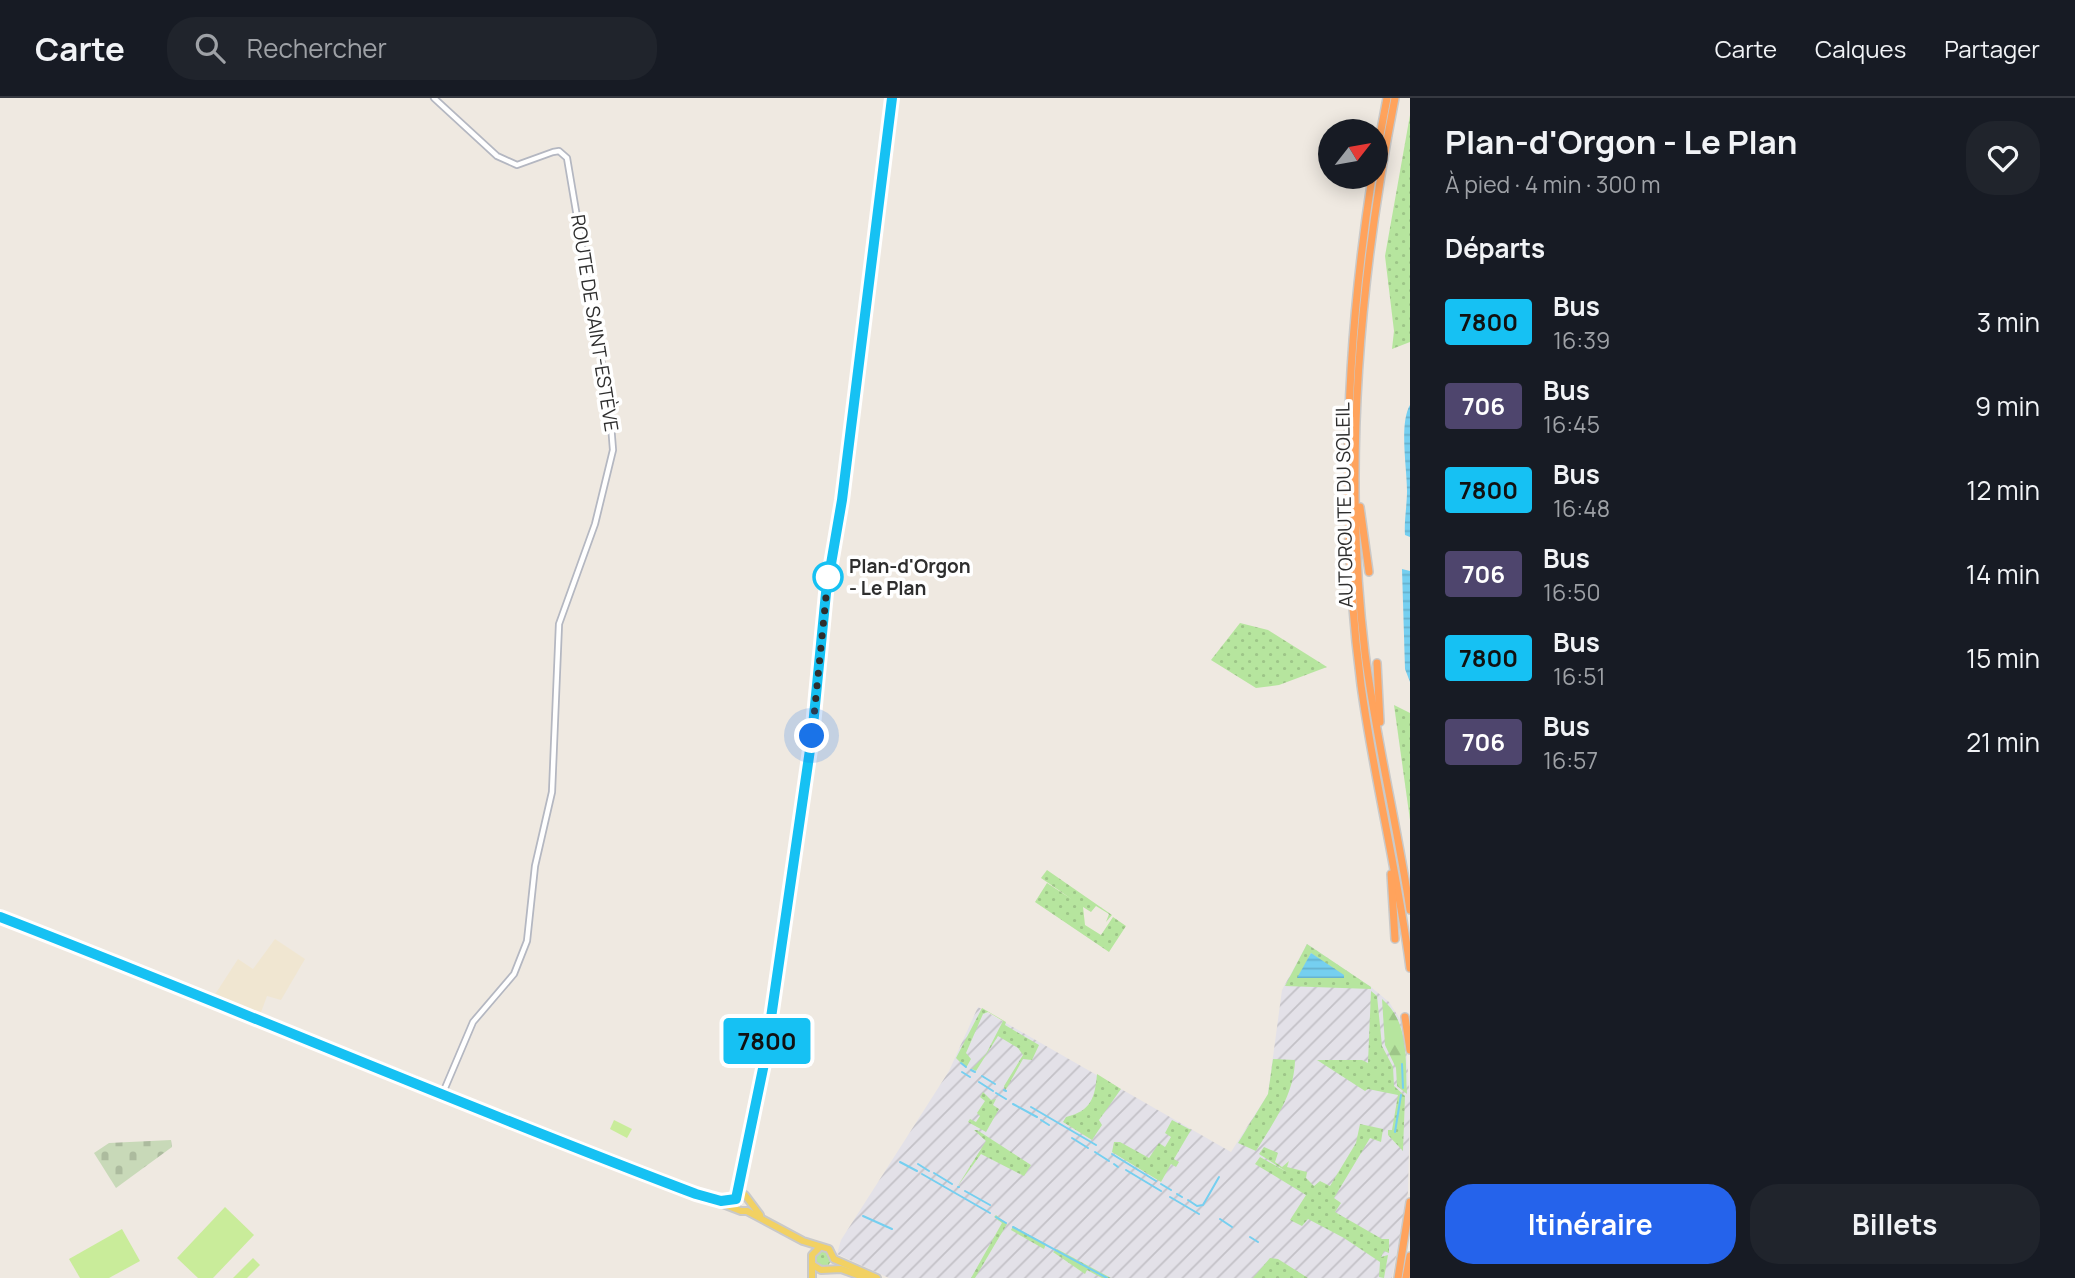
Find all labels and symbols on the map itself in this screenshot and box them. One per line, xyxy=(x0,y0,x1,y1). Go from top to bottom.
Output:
north arrow xyxy=(1318,119,1388,189)
street label: ROUTE DE SAINT-ESTÈVE xyxy=(565,213,625,433)
street label: AUTOROUTE DU SOLEIL xyxy=(1329,402,1359,608)
place label: Plan-d'Orgon - Le Plan xyxy=(849,553,971,601)
marker: Plan-d'Orgon - Le Plan xyxy=(813,562,843,592)
your location xyxy=(794,718,829,753)
line badge: 7800 xyxy=(718,1018,816,1064)

